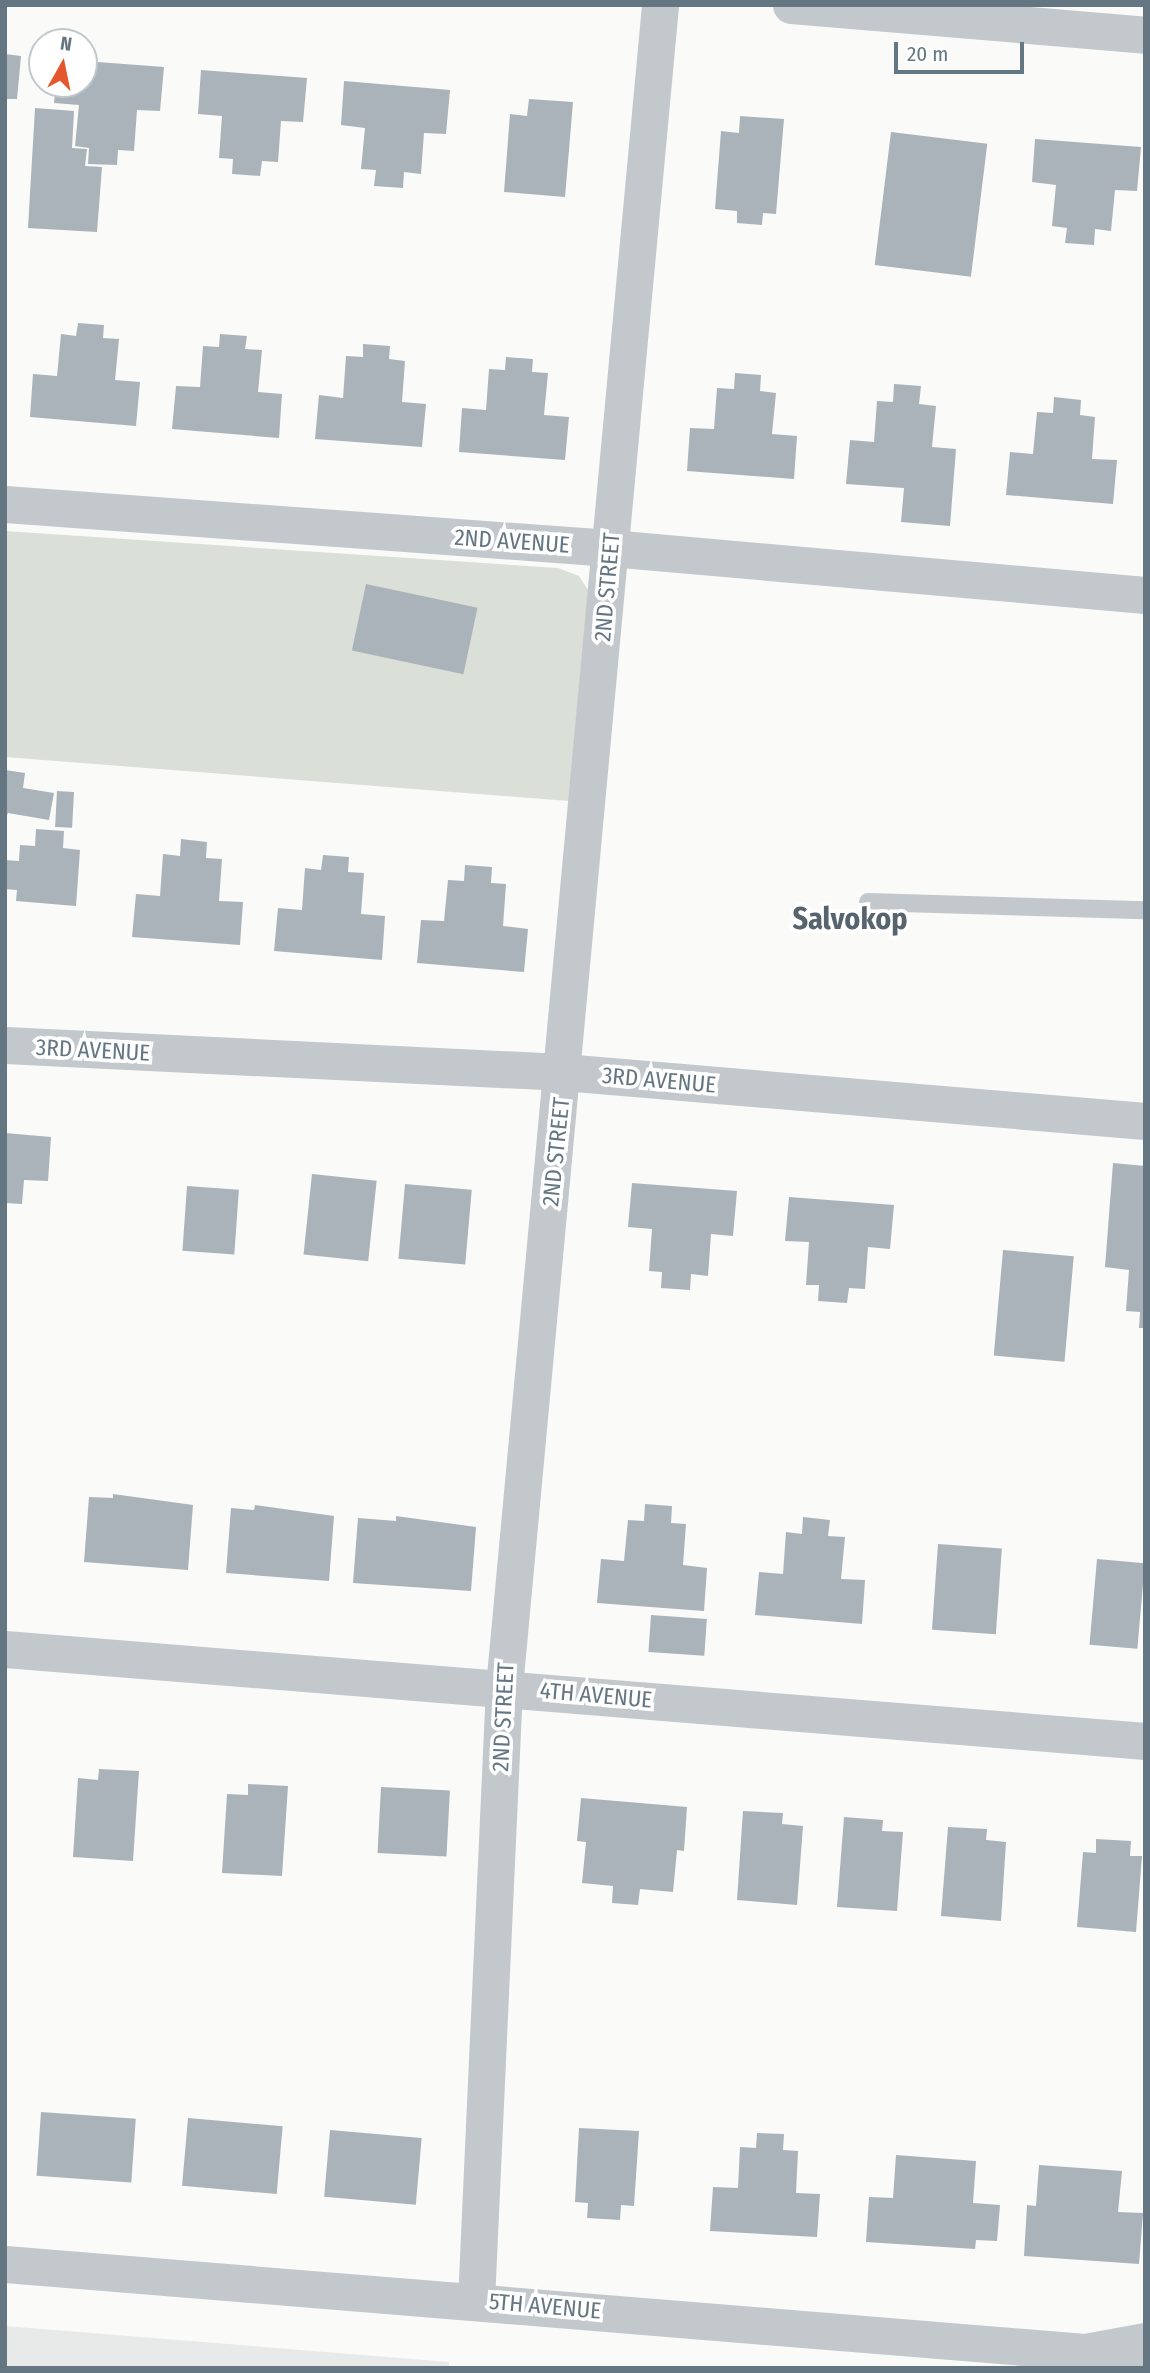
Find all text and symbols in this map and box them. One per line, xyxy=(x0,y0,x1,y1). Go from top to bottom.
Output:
north arrow xyxy=(28,28,98,98)
scale bar xyxy=(898,28,1028,72)
text: N xyxy=(59,31,73,56)
text: 20 m xyxy=(907,41,948,67)
street label: 2ND AVENUE xyxy=(453,523,571,559)
street label: 2ND STREET xyxy=(588,531,626,643)
district label: Salvokop xyxy=(792,901,908,937)
street label: 3RD AVENUE xyxy=(35,1033,151,1067)
street label: 3RD AVENUE xyxy=(601,1061,717,1099)
street label: 2ND STREET xyxy=(537,1096,575,1208)
street label: 2ND STREET xyxy=(486,1662,520,1772)
street label: 4TH AVENUE xyxy=(539,1676,653,1714)
street label: 5TH AVENUE xyxy=(488,2287,602,2325)

